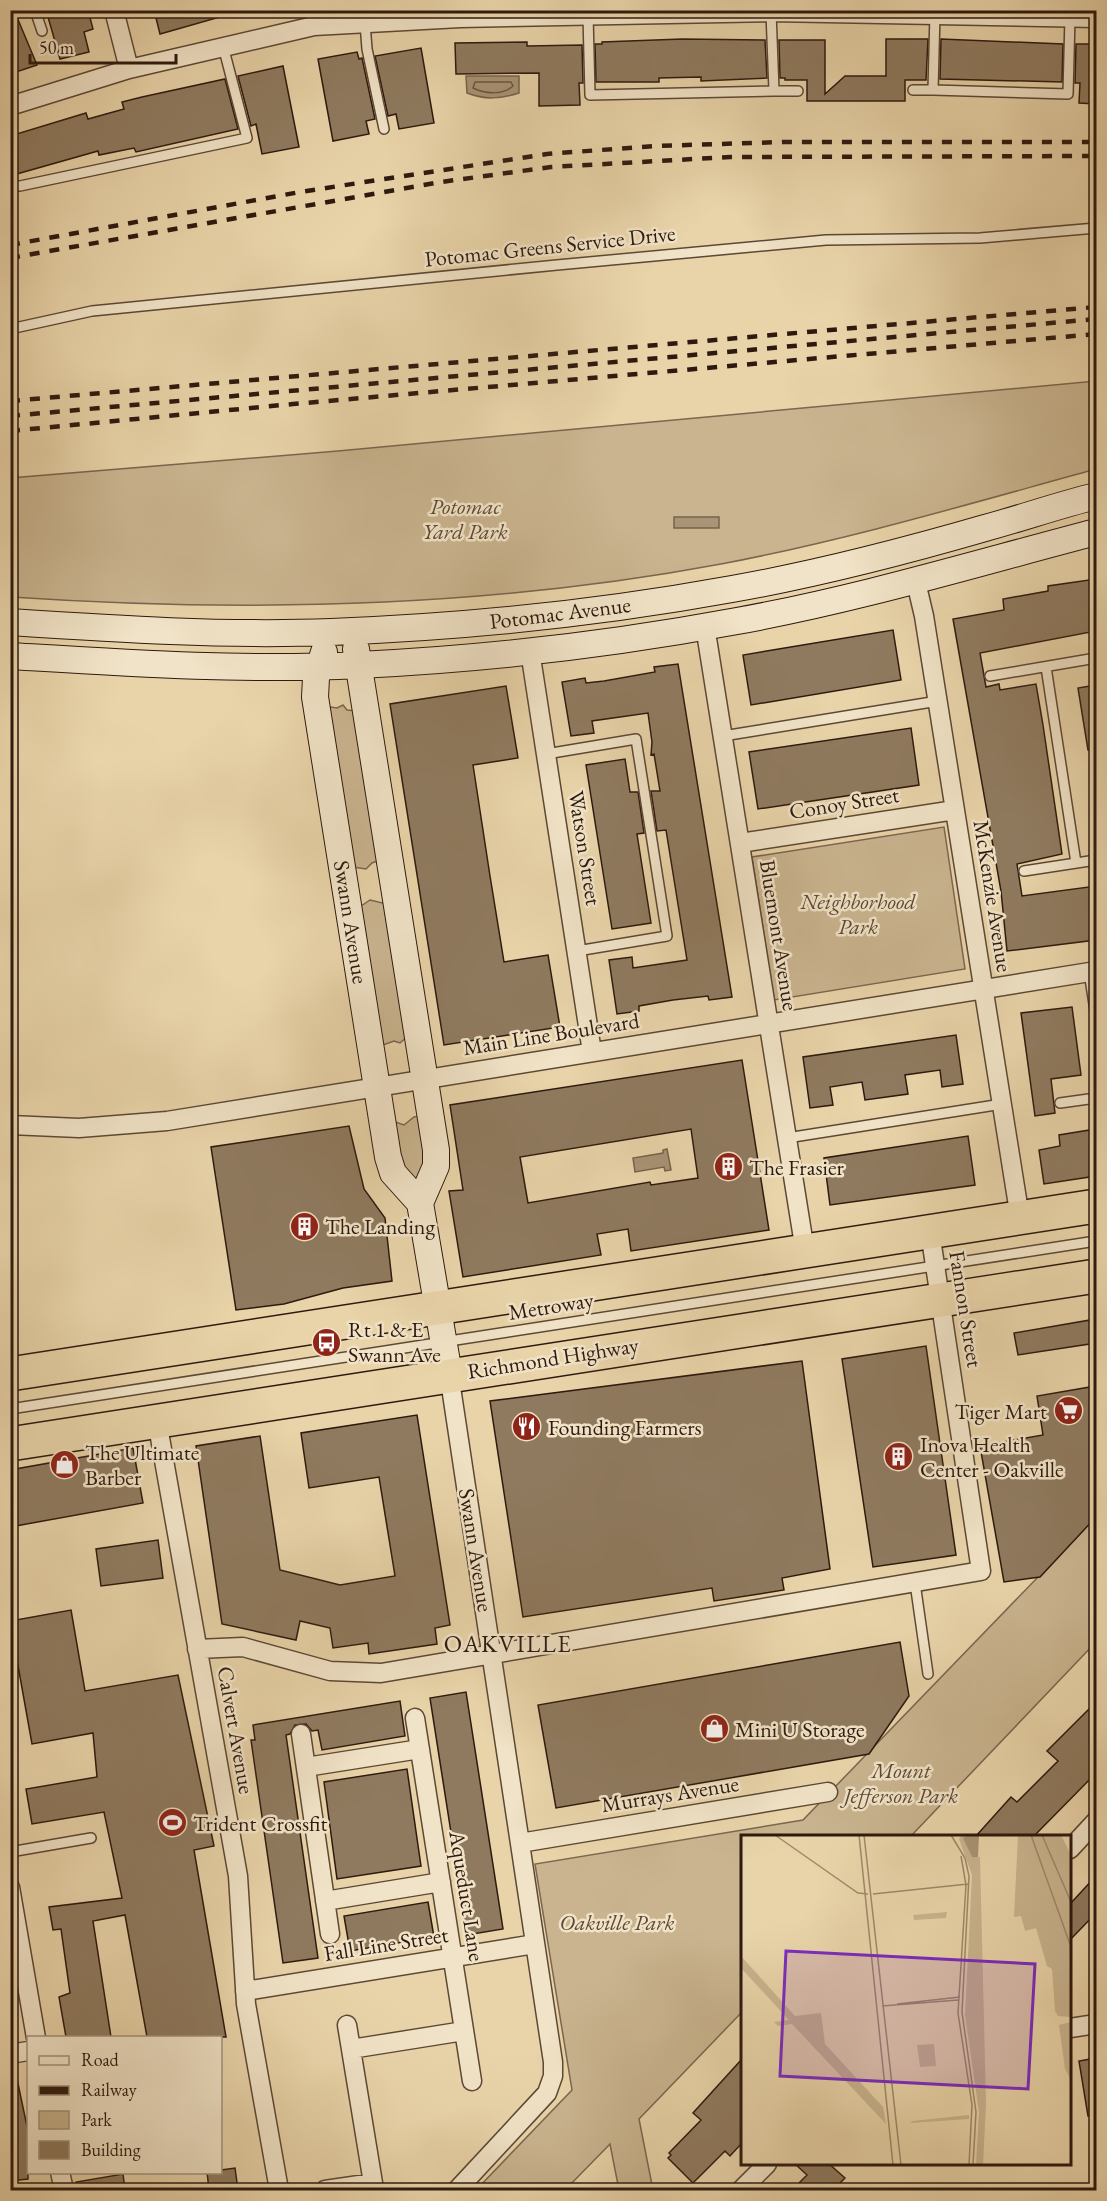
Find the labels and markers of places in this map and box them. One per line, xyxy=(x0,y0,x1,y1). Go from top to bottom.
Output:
building icon: The Frasier xyxy=(712,1151,744,1183)
place label: The Frasier xyxy=(749,1153,845,1182)
building icon: The Landing xyxy=(288,1210,320,1242)
place label: The Landing xyxy=(325,1212,435,1241)
place label: Rt 1 & E Swann Ave xyxy=(348,1315,441,1369)
bus stop icon: Rt 1 & E Swann Ave xyxy=(311,1326,343,1358)
supermarket icon: Tiger Mart xyxy=(1052,1395,1084,1427)
place label: Tiger Mart xyxy=(955,1397,1047,1426)
restaurant icon: Founding Farmers xyxy=(511,1411,543,1443)
place label: Founding Farmers xyxy=(548,1413,702,1442)
place label: Inova Health Center - Oakville xyxy=(920,1430,1064,1484)
place label: The Ultimate Barber xyxy=(85,1438,200,1492)
building icon: Inova Health Center - Oakville xyxy=(883,1441,915,1473)
shop icon: The Ultimate Barber xyxy=(48,1449,80,1481)
shop icon: Mini U Storage xyxy=(698,1713,730,1745)
place label: Mini U Storage xyxy=(735,1715,865,1744)
sports icon: Trident Crossfit xyxy=(156,1807,188,1839)
place label: Trident Crossfit xyxy=(193,1809,327,1838)

